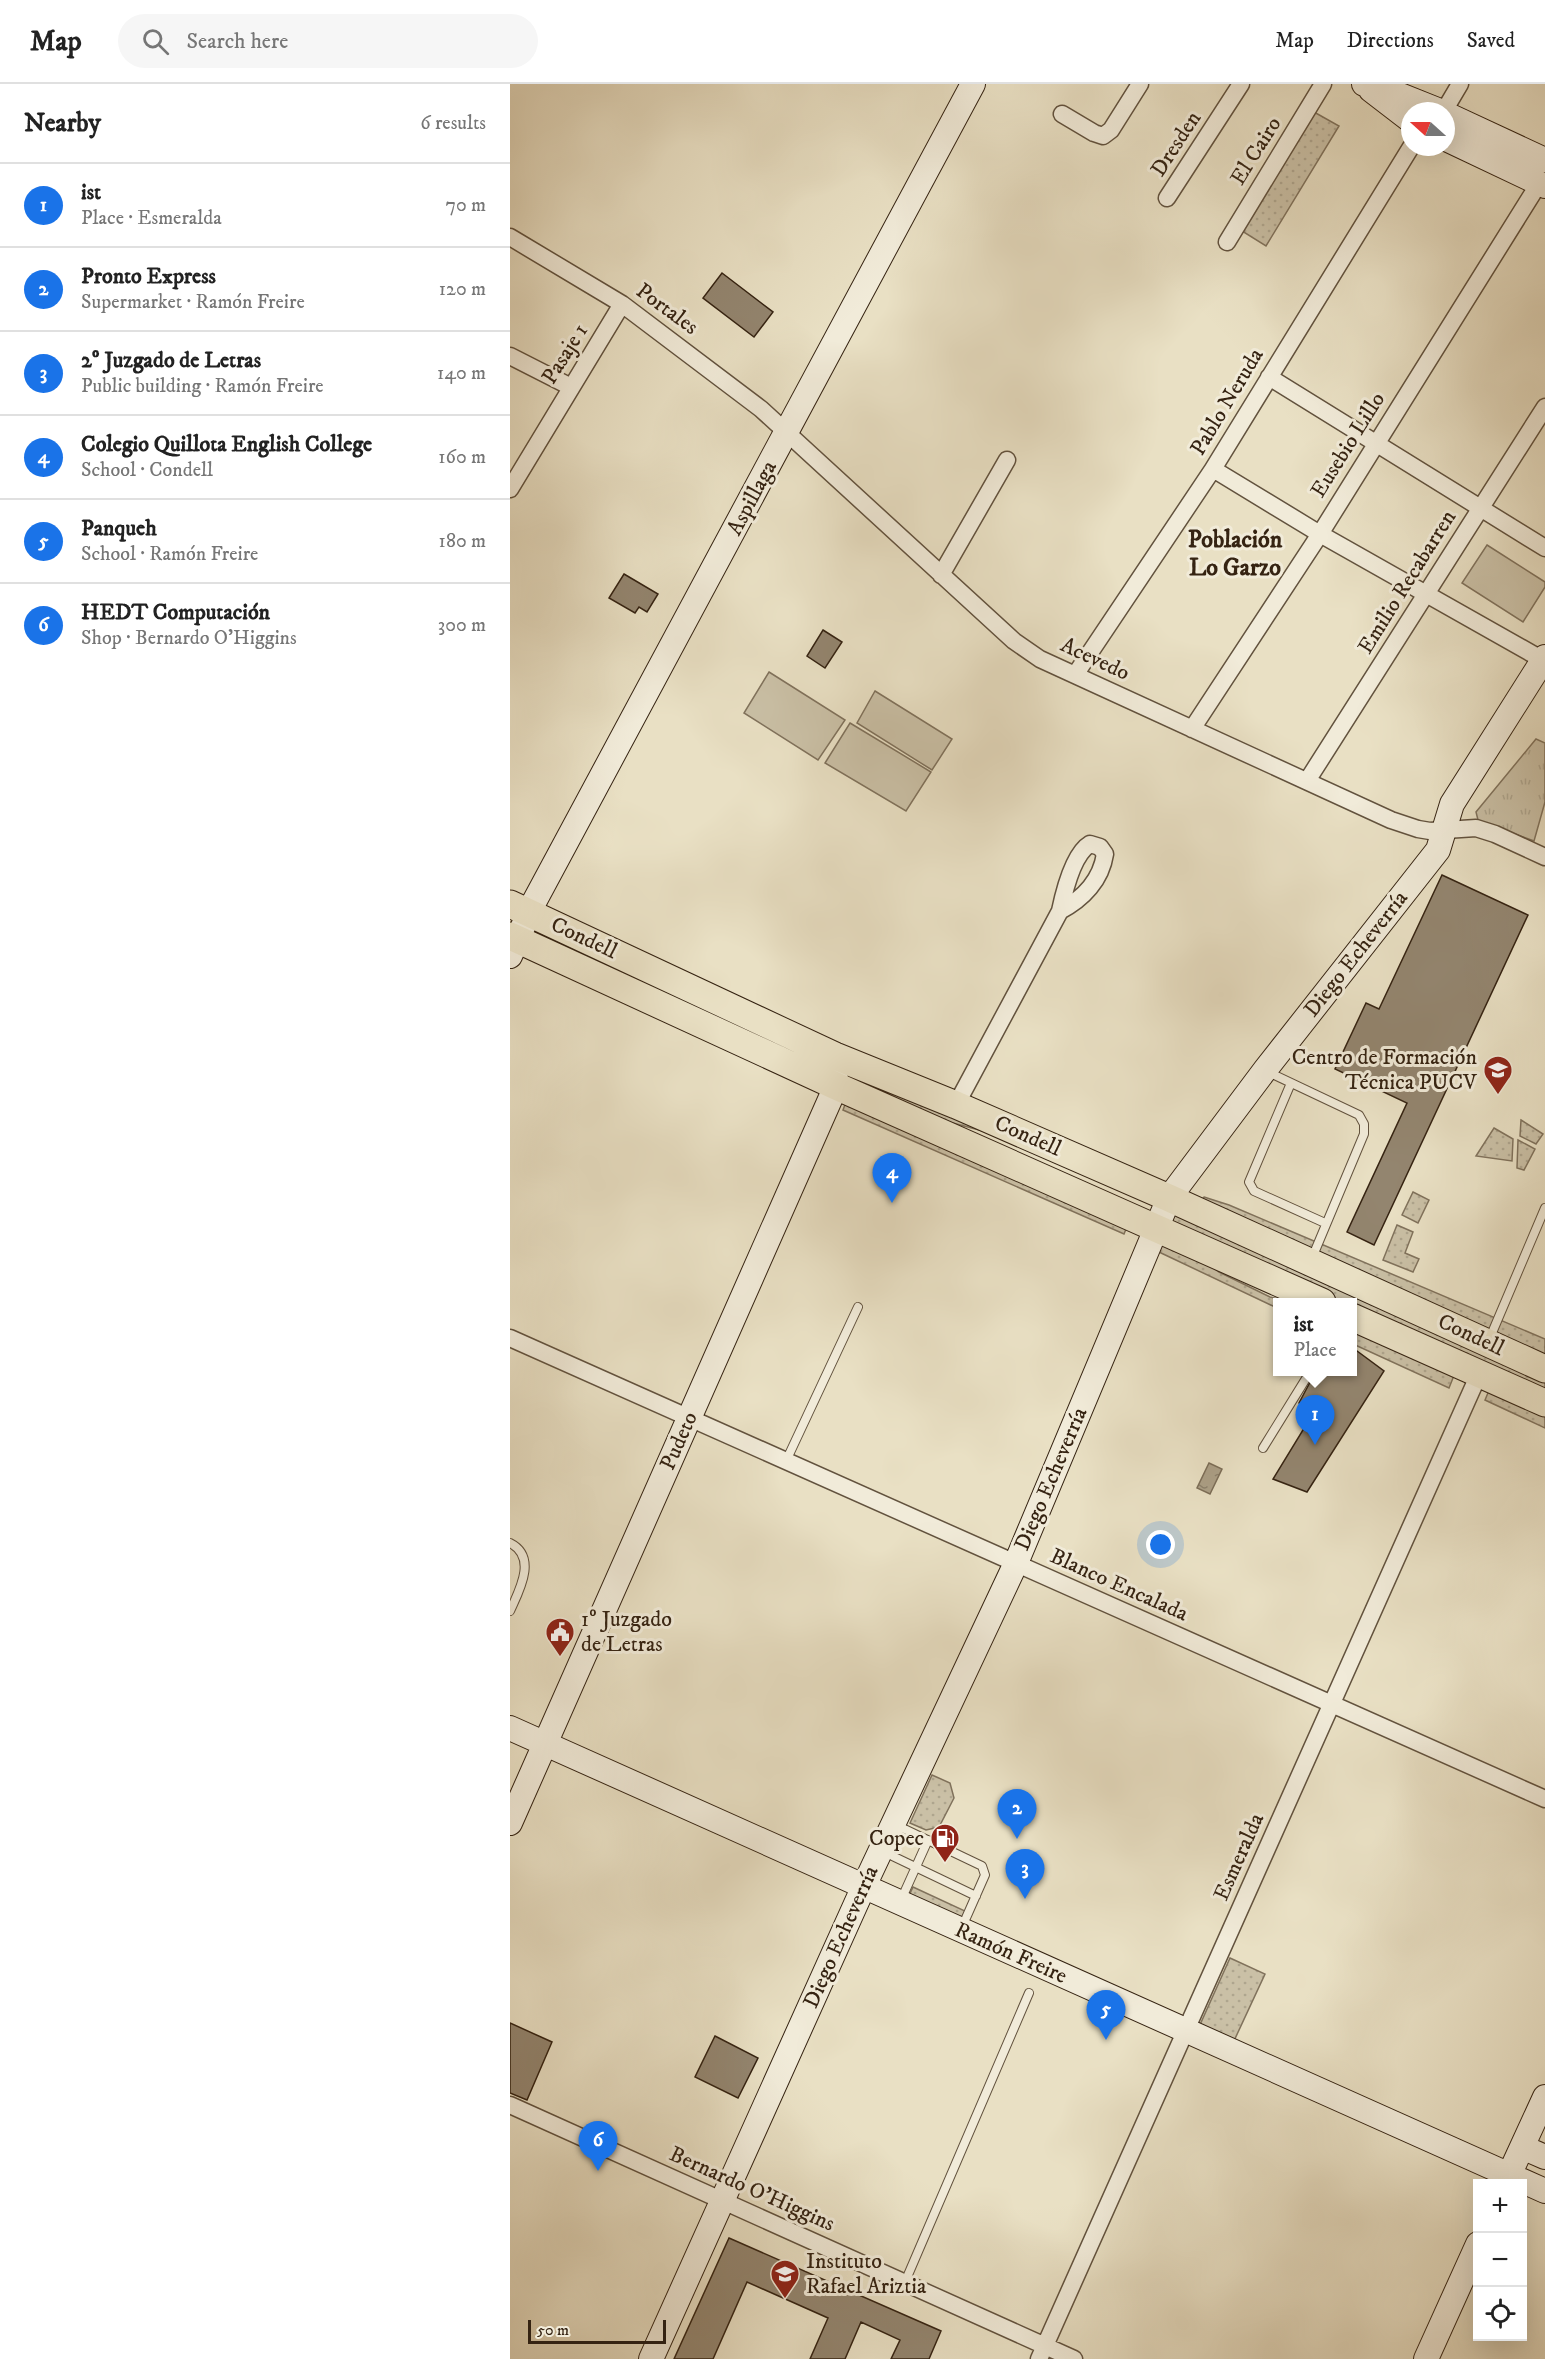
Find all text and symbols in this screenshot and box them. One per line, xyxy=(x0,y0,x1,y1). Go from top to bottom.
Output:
search box xyxy=(118,14,538,68)
text: Map xyxy=(30,24,82,59)
icon: search xyxy=(139,25,172,58)
text: Search here xyxy=(187,28,288,55)
text: Map xyxy=(1275,28,1314,54)
text: Directions xyxy=(1347,28,1434,54)
text: Saved xyxy=(1467,28,1515,54)
north arrow xyxy=(1401,102,1455,156)
street label: Dresden xyxy=(1145,106,1207,182)
text: Nearby xyxy=(24,107,101,140)
text: 6 results xyxy=(420,111,486,136)
street label: El Cairo xyxy=(1225,112,1287,190)
text: ist xyxy=(81,179,101,206)
text: 1 xyxy=(40,193,47,218)
text: 70 m xyxy=(445,193,486,218)
text: Place · Esmeralda xyxy=(81,206,222,231)
text: Pronto Express xyxy=(81,263,216,290)
text: 2 xyxy=(39,277,48,302)
text: 120 m xyxy=(439,277,486,302)
street label: Portales xyxy=(631,277,703,341)
text: Supermarket · Ramón Freire xyxy=(81,290,305,315)
street label: Pasaje 1 xyxy=(536,319,594,389)
street label: Pablo Neruda xyxy=(1184,343,1270,460)
text: 2º Juzgado de Letras xyxy=(81,347,261,374)
text: 3 xyxy=(40,361,47,386)
text: 140 m xyxy=(437,361,486,386)
text: Public building · Ramón Freire xyxy=(81,374,324,399)
street label: Eusebio Lillo xyxy=(1305,387,1391,503)
text: Colegio Quillota English College xyxy=(81,431,372,458)
text: 4 xyxy=(38,445,49,470)
text: 160 m xyxy=(438,445,486,470)
street label: Aspillaga xyxy=(721,455,783,540)
text: School · Condell xyxy=(81,458,213,483)
street label: Emilio Recabarren xyxy=(1352,505,1462,659)
text: Panqueh xyxy=(81,515,157,542)
district label: Población Lo Garzo xyxy=(1188,525,1283,583)
text: 5 xyxy=(39,529,48,554)
text: 180 m xyxy=(439,529,486,554)
text: School · Ramón Freire xyxy=(81,542,258,567)
text: HEDT Computación xyxy=(81,599,270,626)
text: 6 xyxy=(38,613,49,638)
text: 300 m xyxy=(438,613,486,638)
text: Shop · Bernardo O'Higgins xyxy=(81,626,297,651)
street label: Acevedo xyxy=(1056,631,1134,687)
street label: Diego Echeverría xyxy=(1298,885,1414,1023)
street label: Condell xyxy=(547,911,622,965)
place label: Centro de Formación Técnica PUCV xyxy=(1292,1044,1478,1096)
school or university icon: Centro de Formación Técnica PUCV xyxy=(1482,1054,1514,1096)
street label: Condell xyxy=(991,1109,1066,1163)
pin: 4 xyxy=(872,1154,911,1203)
popup xyxy=(1273,1298,1357,1376)
street label: Condell xyxy=(1434,1308,1509,1362)
text: ist xyxy=(1294,1311,1314,1338)
text: Place xyxy=(1294,1338,1336,1363)
pin: 1 xyxy=(1296,1396,1334,1445)
street label: Diego Echeverría xyxy=(1009,1403,1094,1555)
street label: Pudeto xyxy=(654,1408,704,1474)
your location xyxy=(1146,1530,1175,1559)
street label: Blanco Encalada xyxy=(1046,1543,1193,1628)
place label: 1º Juzgado de Letras xyxy=(581,1606,672,1658)
public building icon: 1º Juzgado de Letras xyxy=(544,1616,576,1658)
pin: 2 xyxy=(998,1790,1036,1839)
street label: Esmeralda xyxy=(1208,1808,1271,1905)
fuel station icon: Copec xyxy=(929,1822,961,1864)
place label: Copec xyxy=(869,1825,924,1852)
pin: 3 xyxy=(1006,1850,1044,1899)
street label: Diego Echeverría xyxy=(798,1861,885,2012)
street label: Ramón Freire xyxy=(951,1916,1071,1990)
pin: 5 xyxy=(1086,1990,1126,2040)
pin: 6 xyxy=(578,2122,617,2171)
street label: Bernardo O'Higgins xyxy=(665,2140,839,2238)
map controls xyxy=(1473,2179,1527,2341)
button: + xyxy=(1473,2179,1527,2233)
button: − xyxy=(1473,2233,1527,2287)
place label: Instituto Rafael Ariztia xyxy=(806,2248,927,2300)
school or university icon: Instituto Rafael Ariztia xyxy=(769,2258,801,2300)
button: locate xyxy=(1473,2287,1527,2341)
scale bar xyxy=(528,2317,666,2344)
text: 50 m xyxy=(537,2320,569,2340)

